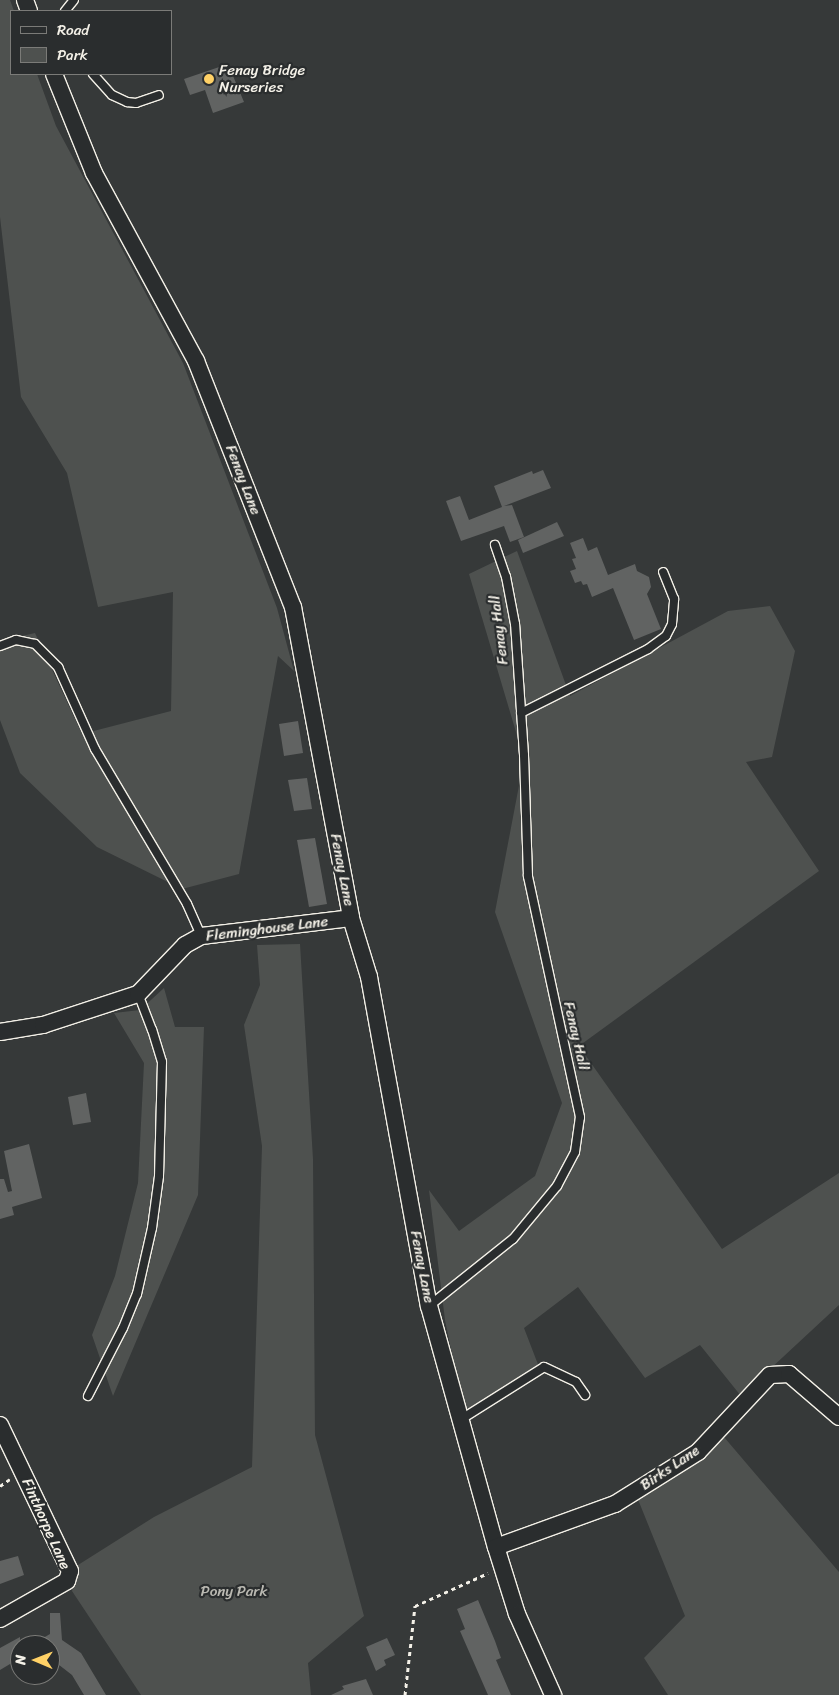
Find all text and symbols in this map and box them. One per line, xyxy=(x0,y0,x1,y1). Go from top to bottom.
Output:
legend xyxy=(10,10,172,75)
text: Road xyxy=(57,17,89,43)
text: Park xyxy=(57,42,88,68)
place label: Fenay Bridge Nurseries xyxy=(219,61,305,96)
marker: Fenay Bridge Nurseries xyxy=(203,73,215,85)
street label: Fenay Lane xyxy=(221,442,265,518)
street label: Fenay Hall xyxy=(486,594,512,666)
street label: Fenay Lane xyxy=(326,832,358,908)
street label: Fleminghouse Lane xyxy=(205,913,329,945)
street label: Fenay Hall xyxy=(559,1000,593,1072)
street label: Fenay Lane xyxy=(406,1229,438,1305)
street label: Birks Lane xyxy=(637,1442,703,1494)
street label: Finthorpe Lane xyxy=(18,1476,74,1572)
park label: Pony Park xyxy=(200,1583,268,1601)
north arrow xyxy=(10,1635,60,1685)
text: N xyxy=(8,1655,33,1665)

